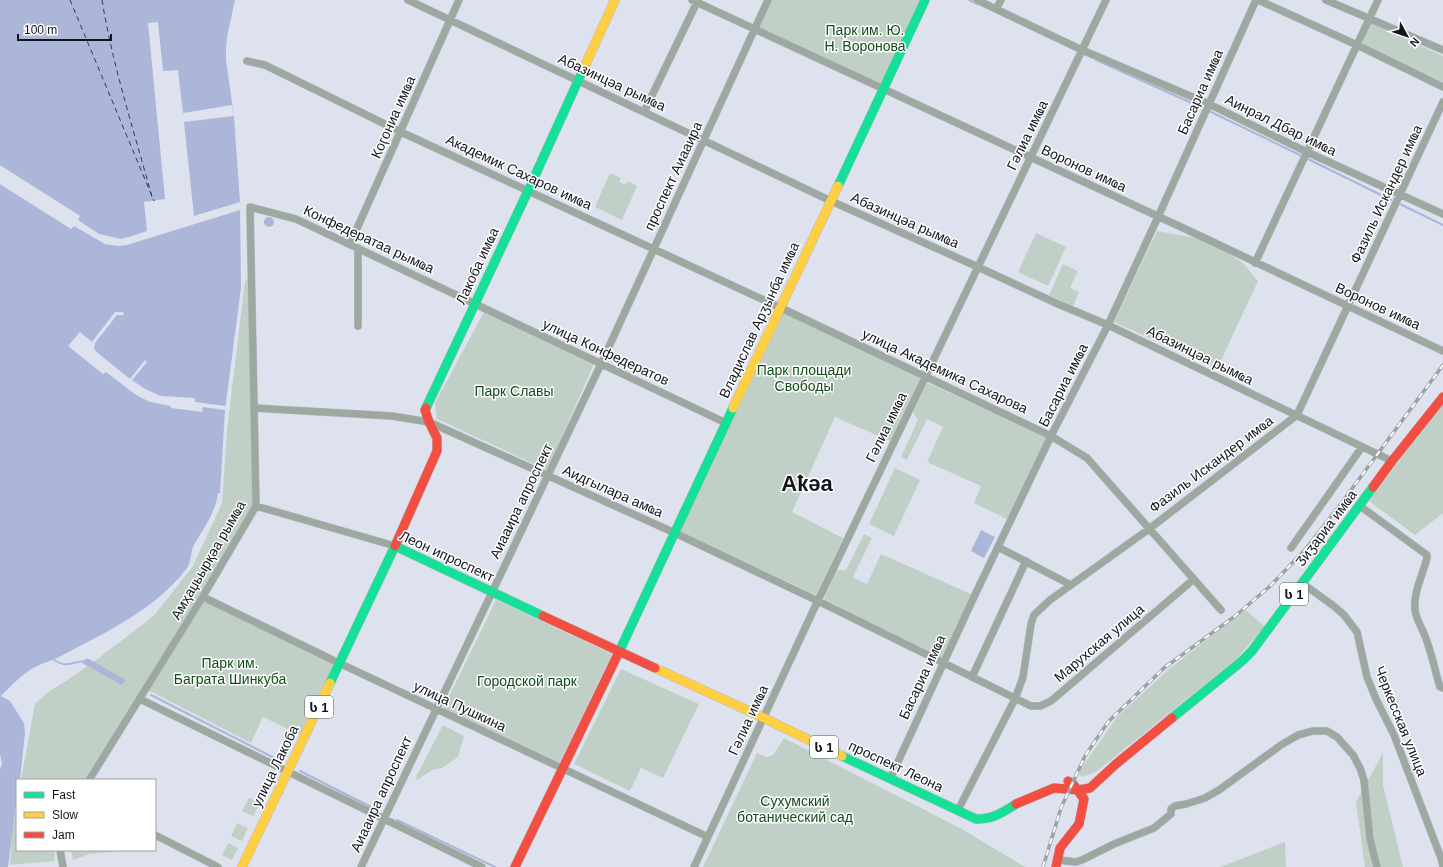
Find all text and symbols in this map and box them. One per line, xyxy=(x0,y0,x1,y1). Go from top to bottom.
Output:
scale bar xyxy=(18,16,111,42)
north arrow xyxy=(1387,16,1427,56)
park label: Парк им. Ю. Н. Воронова xyxy=(824,22,906,54)
text: 100 m xyxy=(24,23,57,37)
text: N xyxy=(1407,36,1422,49)
street label: Басариа имҩа xyxy=(1174,47,1226,137)
street label: Абазинцәа рымҩа xyxy=(556,50,668,114)
street label: Коӷониа имҩа xyxy=(368,73,418,161)
street label: Аинрал Дбар имҩа xyxy=(1223,91,1339,159)
street label: Гәлиа имҩа xyxy=(1003,97,1051,172)
street label: проспект Аиааира xyxy=(641,119,705,233)
street label: Фазиль Искандер имҩа xyxy=(1347,122,1425,266)
street label: Академик Сахаров имҩа xyxy=(444,131,595,213)
street label: Воронов имҩа xyxy=(1039,141,1129,195)
street label: Абазинцәа рымҩа xyxy=(848,189,962,251)
street label: Конфедератаа рымҩа xyxy=(301,202,437,276)
street label: Лакоба имҩа xyxy=(452,225,502,307)
street label: Владислав Арӡынба имҩа xyxy=(716,239,802,400)
street label: Воронов имҩа xyxy=(1333,279,1423,333)
street label: улица Конфедератов xyxy=(540,316,672,388)
street label: Абазинцәа рымҩа xyxy=(1144,322,1256,388)
street label: улица Академика Сахарова xyxy=(860,326,1030,417)
street label: Басариа имҩа xyxy=(1035,340,1091,429)
park label: Парк площади Свободы xyxy=(757,362,851,394)
park label: Парк Славы xyxy=(474,383,554,399)
street label: Гәлиа имҩа xyxy=(862,389,910,464)
street label: Фазиль Искандер имҩа xyxy=(1146,412,1276,516)
street label: Аиааира апроспект xyxy=(486,440,556,561)
street label: Аидгылара амҩа xyxy=(560,462,666,520)
district label: Аҟəа xyxy=(781,471,833,496)
street label: Ӡиӡариа имҩа xyxy=(1292,486,1360,569)
street label: Амҳаџьырқәа рымҩа xyxy=(167,497,249,622)
street label: Леон ипроспект xyxy=(397,527,497,585)
road number: ს 1 xyxy=(1280,583,1308,605)
street label: Марухская улица xyxy=(1051,601,1147,685)
street label: Басариа имҩа xyxy=(895,632,949,722)
park label: Парк им. Баграта Шинкуба xyxy=(174,655,286,687)
street label: Черкесская улица xyxy=(1372,664,1430,778)
park label: Городской парк xyxy=(477,673,578,689)
street label: улица Пушкина xyxy=(411,678,509,734)
street label: Гәлиа имҩа xyxy=(725,682,771,758)
road number: ს 1 xyxy=(305,696,333,718)
street label: улица Лакоба xyxy=(248,722,302,809)
street label: Аиааира апроспект xyxy=(347,733,415,854)
road number: ს 1 xyxy=(810,736,838,758)
street label: проспект Леона xyxy=(846,737,946,795)
legend xyxy=(16,779,156,851)
text: Fast xyxy=(52,788,76,802)
park label: Сухумский ботанический сад xyxy=(737,793,853,825)
text: Slow xyxy=(52,808,78,822)
text: Jam xyxy=(52,828,75,842)

